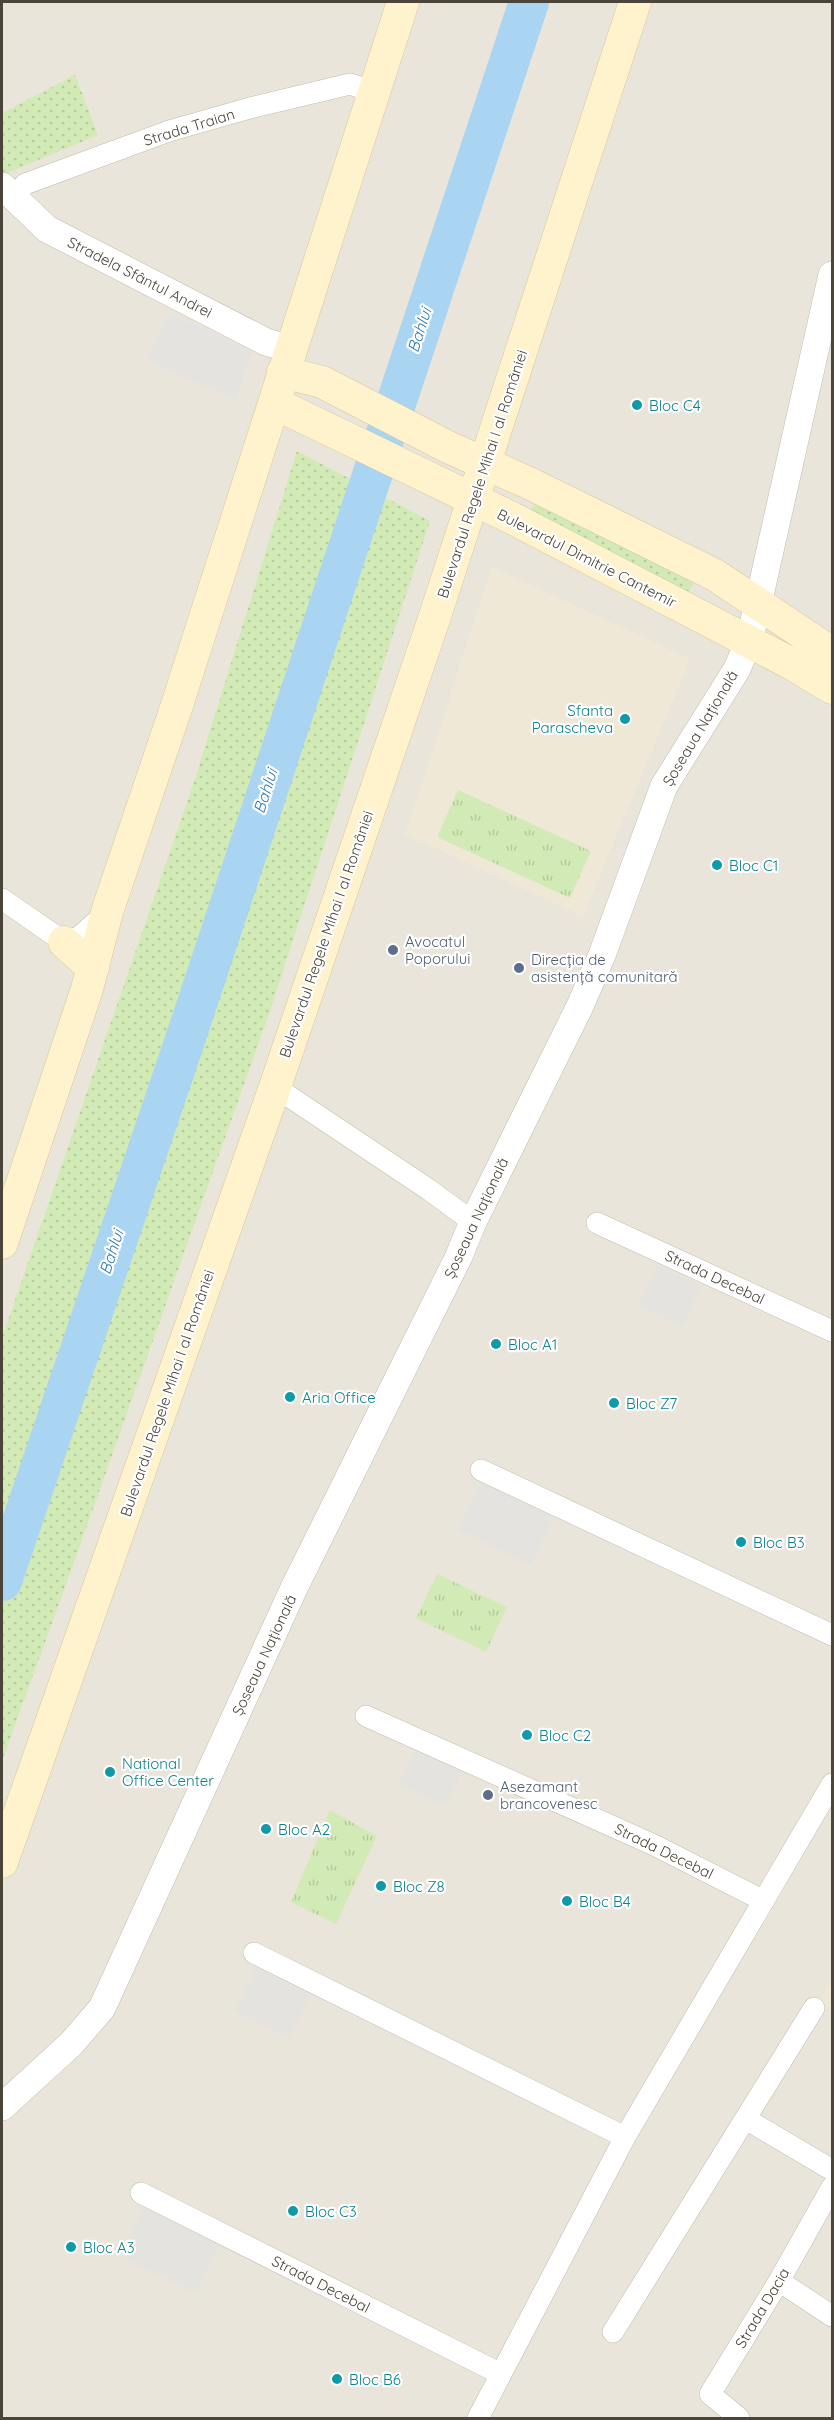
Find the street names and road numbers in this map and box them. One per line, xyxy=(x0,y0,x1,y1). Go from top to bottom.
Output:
street label: Strada Traian xyxy=(141,104,237,150)
street label: Stradela Sfântul Andrei xyxy=(65,232,215,322)
street label: Bulevardul Regele Mihai I al României xyxy=(433,347,531,601)
street label: Bulevardul Dimitrie Cantemir xyxy=(494,504,680,612)
street label: Șoseaua Națională xyxy=(658,667,742,789)
street label: Bulevardul Regele Mihai I al României xyxy=(275,808,377,1060)
street label: Șoseaua Națională xyxy=(440,1154,512,1282)
street label: Strada Decebal xyxy=(662,1246,768,1308)
street label: Bulevardul Regele Mihai I al României xyxy=(116,1267,218,1519)
street label: Șoseaua Națională xyxy=(228,1591,300,1719)
street label: Strada Decebal xyxy=(611,1819,717,1883)
street label: Strada Decebal xyxy=(269,2251,373,2317)
street label: Strada Dacia xyxy=(731,2264,793,2352)

